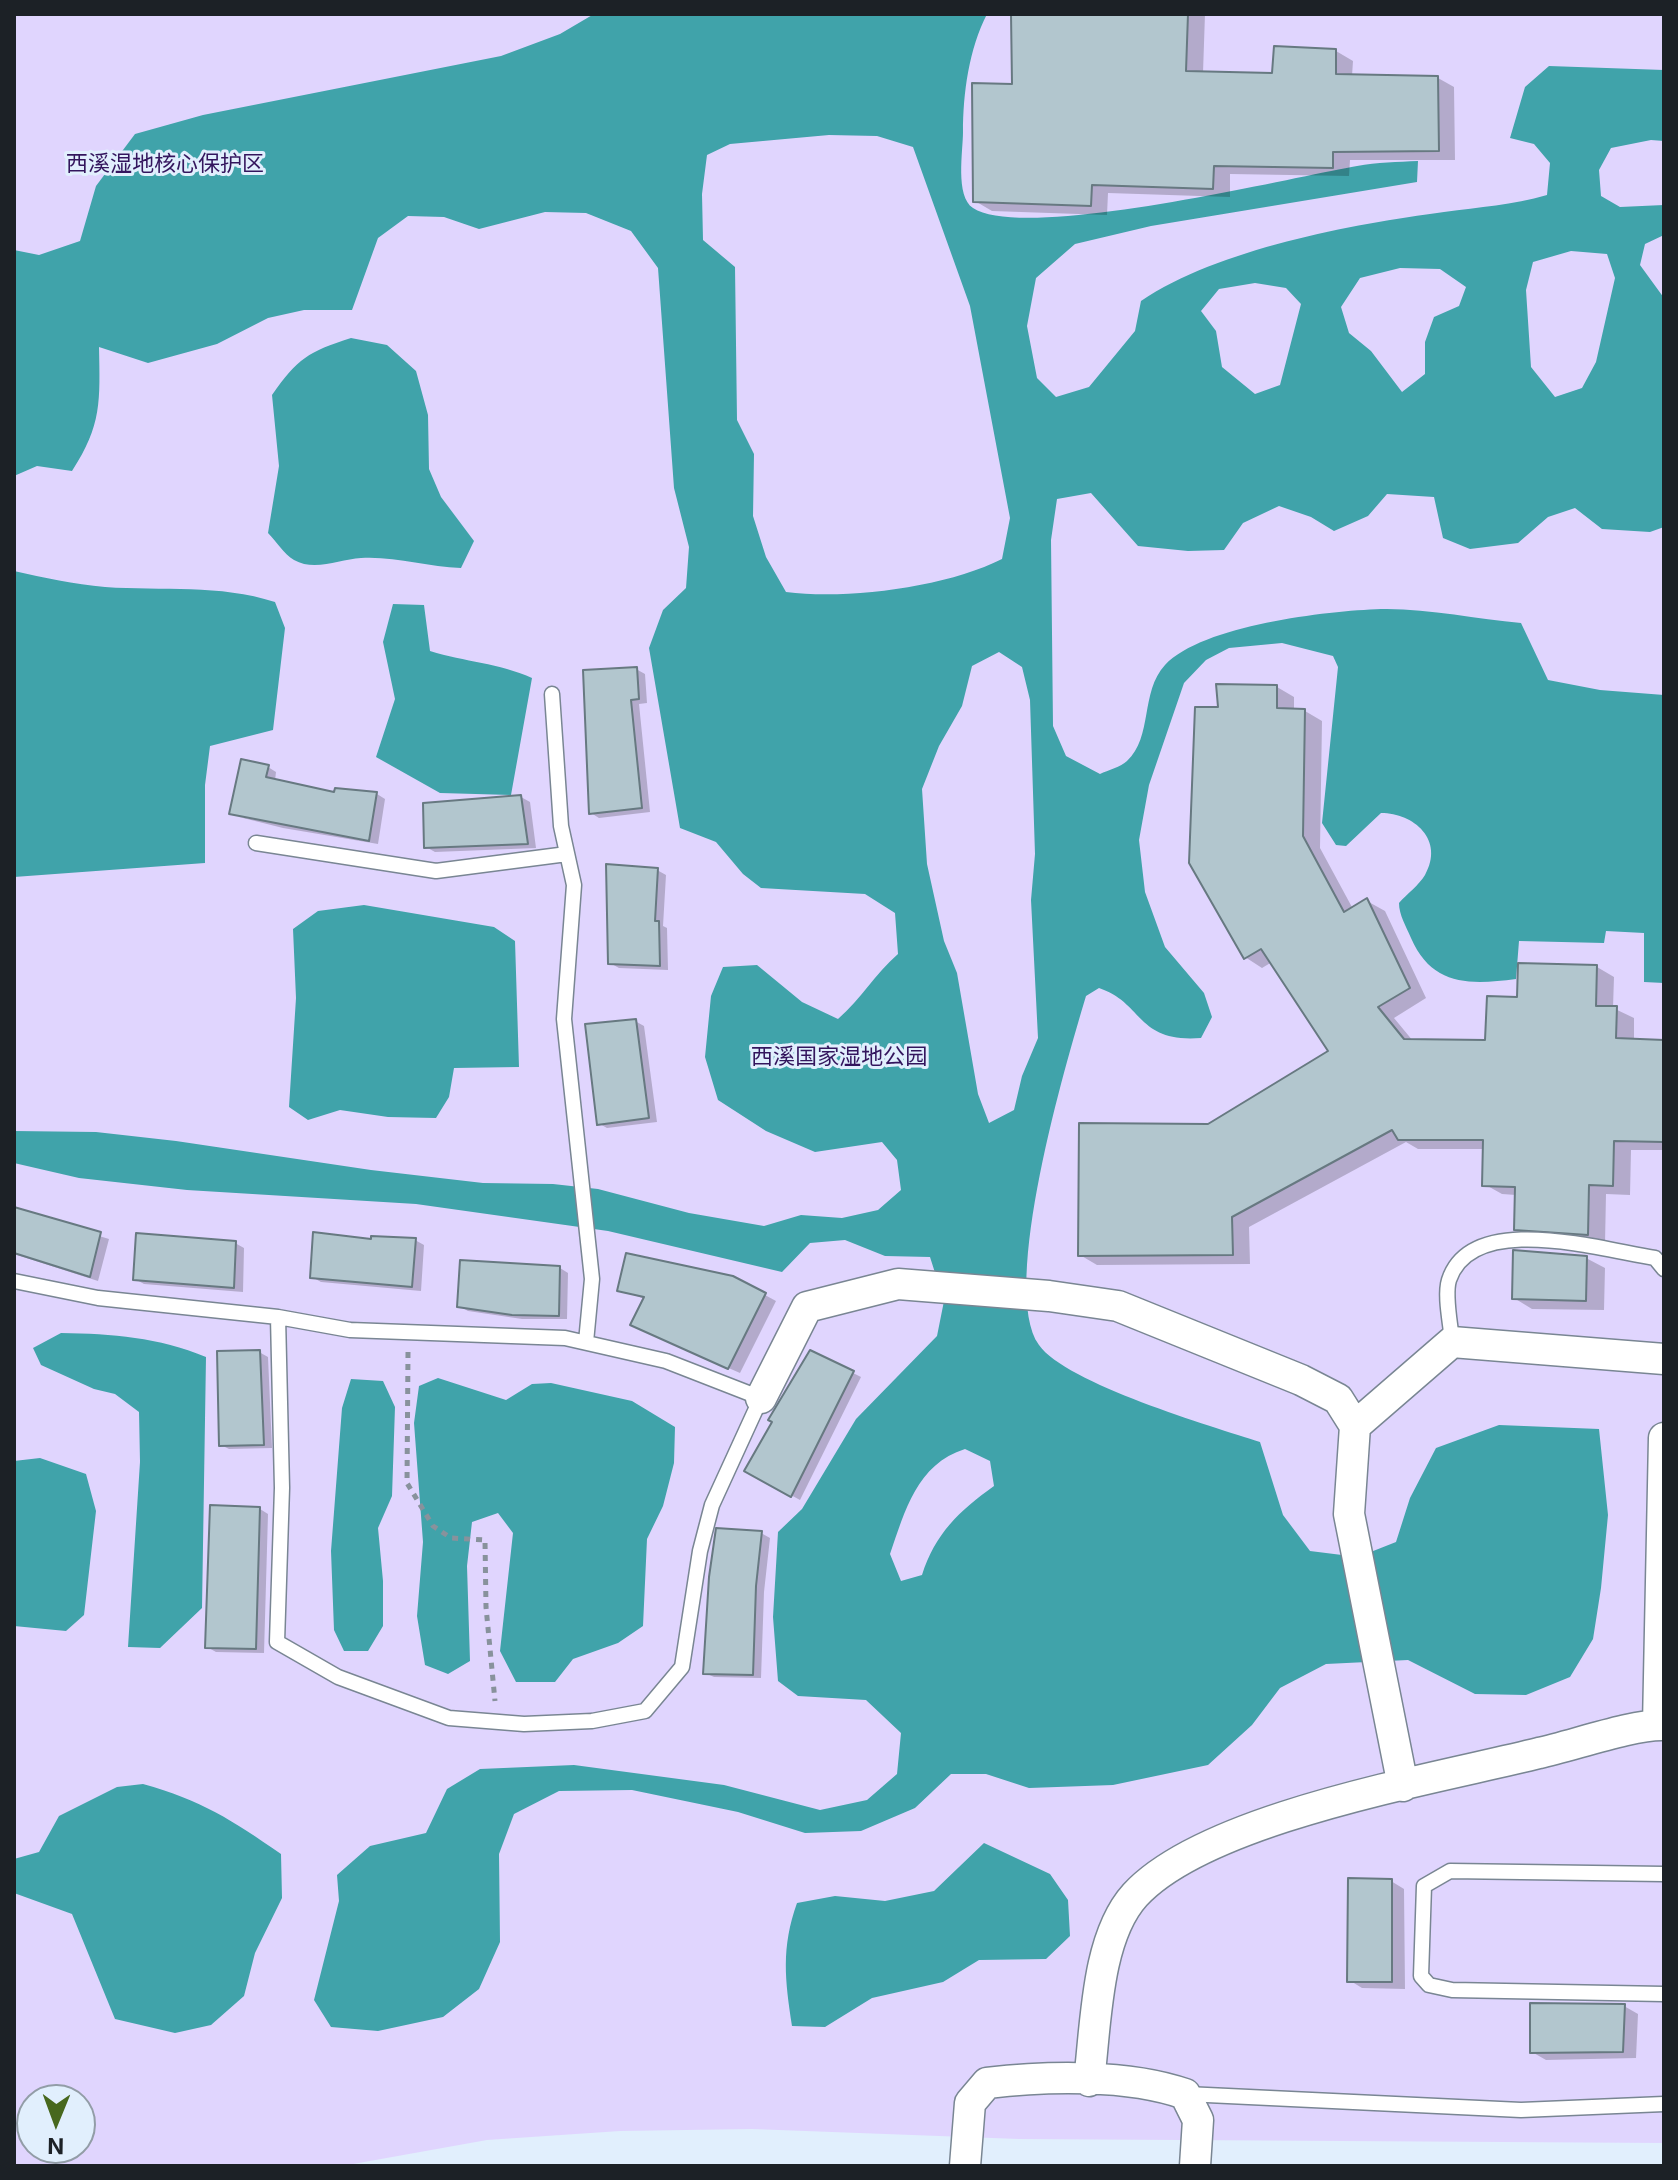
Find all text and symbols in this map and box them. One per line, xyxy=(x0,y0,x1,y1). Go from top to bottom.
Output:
park label: 西溪湿地核心保护区 xyxy=(66,151,264,177)
park label: 西溪国家湿地公园 xyxy=(751,1044,927,1070)
north arrow xyxy=(16,2084,96,2164)
text: N xyxy=(47,2133,64,2159)

